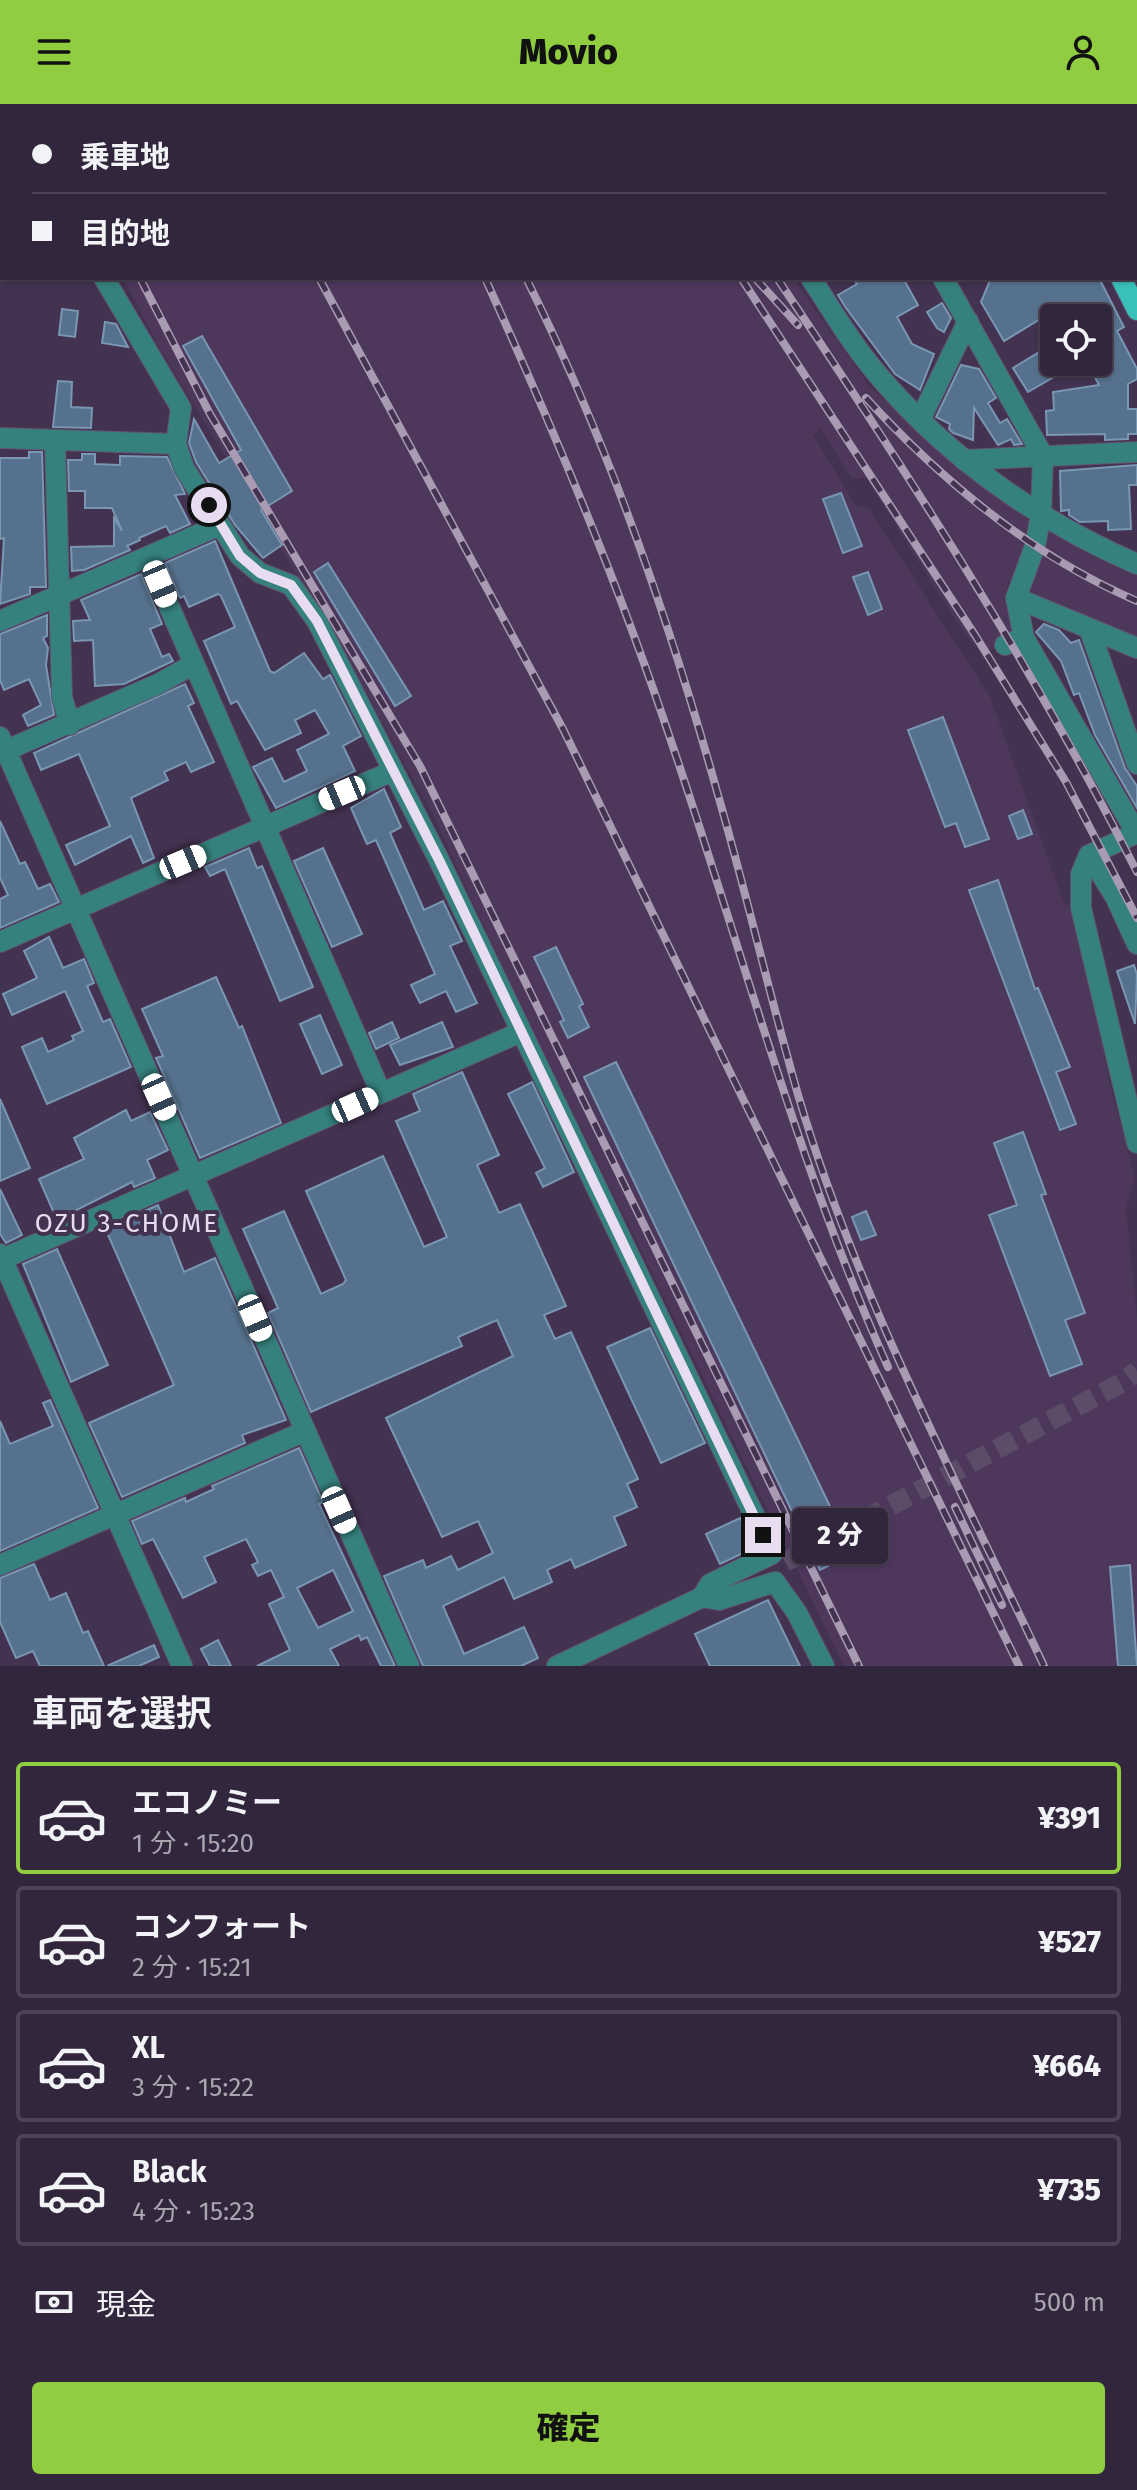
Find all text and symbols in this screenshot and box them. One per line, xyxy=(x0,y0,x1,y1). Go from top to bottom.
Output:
icon: menu xyxy=(32,30,76,74)
text: Movio xyxy=(519,30,618,74)
icon: person xyxy=(1061,30,1105,74)
text: 乗車地 xyxy=(80,139,170,175)
text: 目的地 xyxy=(80,216,170,252)
map controls xyxy=(1040,304,1112,376)
button: locate xyxy=(1040,304,1112,376)
route start xyxy=(191,487,227,523)
car xyxy=(140,557,180,611)
car xyxy=(315,773,369,813)
car xyxy=(156,842,210,882)
car xyxy=(138,1070,180,1124)
car xyxy=(328,1084,382,1126)
district label: OZU 3-CHOME xyxy=(35,1208,219,1239)
car xyxy=(235,1291,275,1345)
car xyxy=(318,1483,360,1537)
callout: 2 分 xyxy=(791,1507,887,1563)
route end xyxy=(745,1517,781,1553)
text: 2 分 xyxy=(817,1520,863,1551)
text: 車両を選択 xyxy=(32,1692,212,1736)
icon: car xyxy=(36,1782,108,1854)
text: エコノミー xyxy=(132,1785,282,1821)
text: ¥391 xyxy=(1038,1800,1101,1836)
text: 1 分 · 15:20 xyxy=(132,1828,254,1859)
icon: car xyxy=(36,1906,108,1978)
text: コンフォート xyxy=(132,1909,311,1945)
text: ¥527 xyxy=(1038,1924,1101,1960)
text: 2 分 · 15:21 xyxy=(132,1952,252,1983)
icon: car xyxy=(36,2030,108,2102)
text: XL xyxy=(132,2030,165,2066)
text: ¥664 xyxy=(1033,2048,1101,2084)
text: 3 分 · 15:22 xyxy=(132,2072,254,2103)
icon: car xyxy=(36,2154,108,2226)
text: Black xyxy=(132,2154,207,2190)
text: ¥735 xyxy=(1037,2172,1101,2208)
text: 4 分 · 15:23 xyxy=(132,2196,255,2227)
icon: cash xyxy=(32,2280,76,2324)
text: 現金 xyxy=(96,2287,156,2323)
text: 500 m xyxy=(1034,2287,1105,2318)
button: 確定 xyxy=(32,2382,1105,2474)

